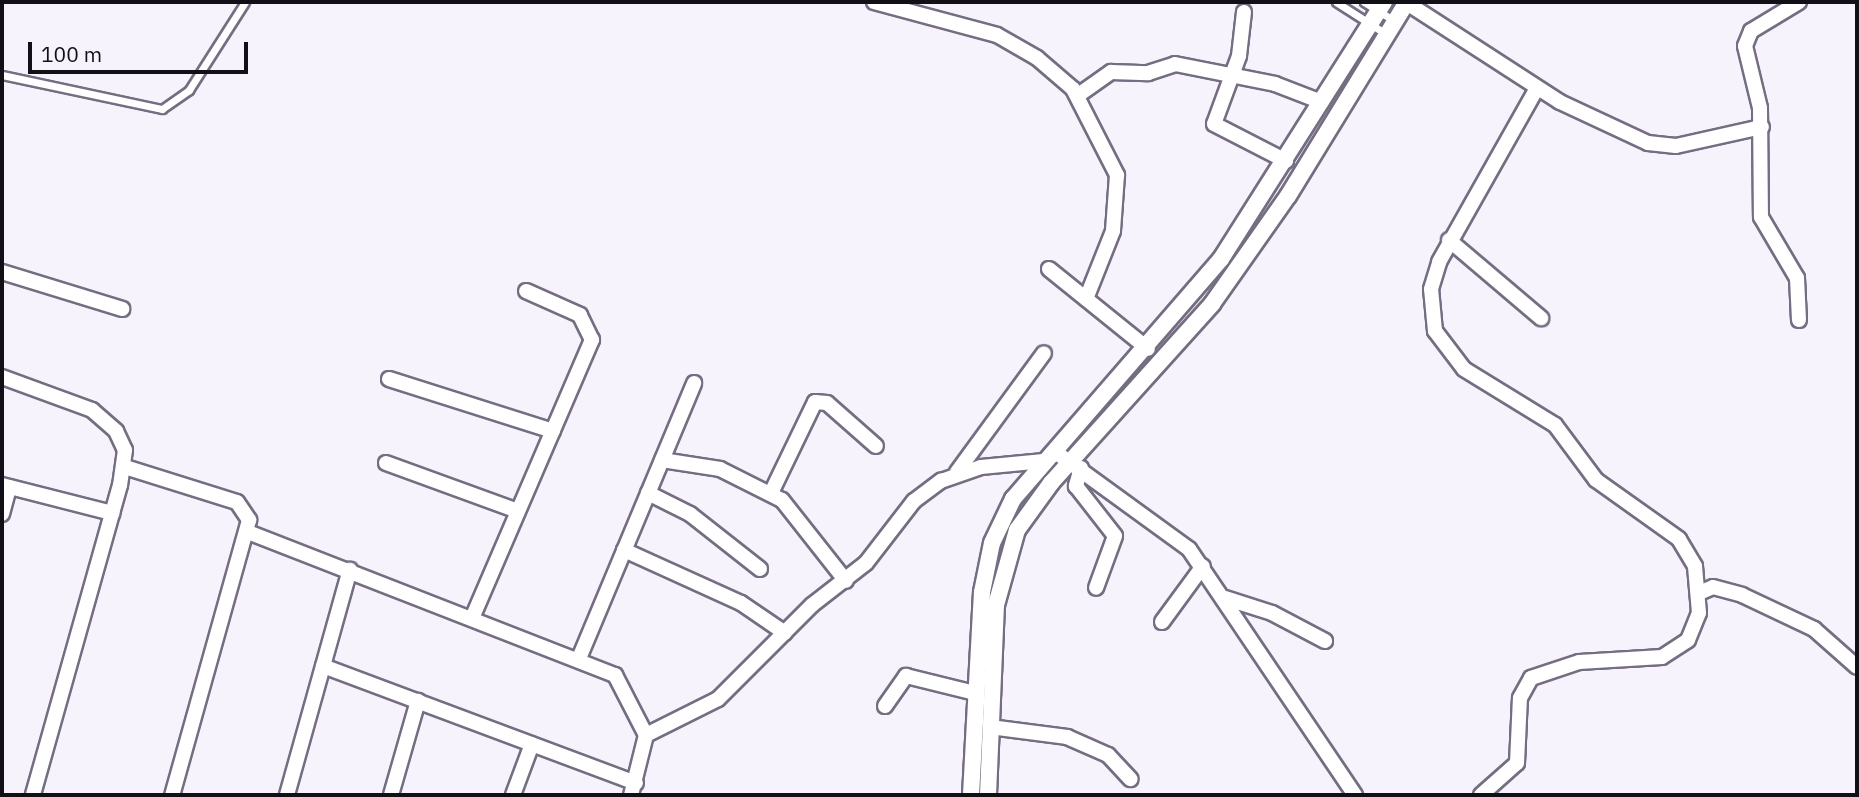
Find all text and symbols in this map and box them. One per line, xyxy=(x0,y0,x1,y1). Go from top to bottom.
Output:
scale bar xyxy=(32,28,252,72)
text: 100 m xyxy=(41,40,102,68)

